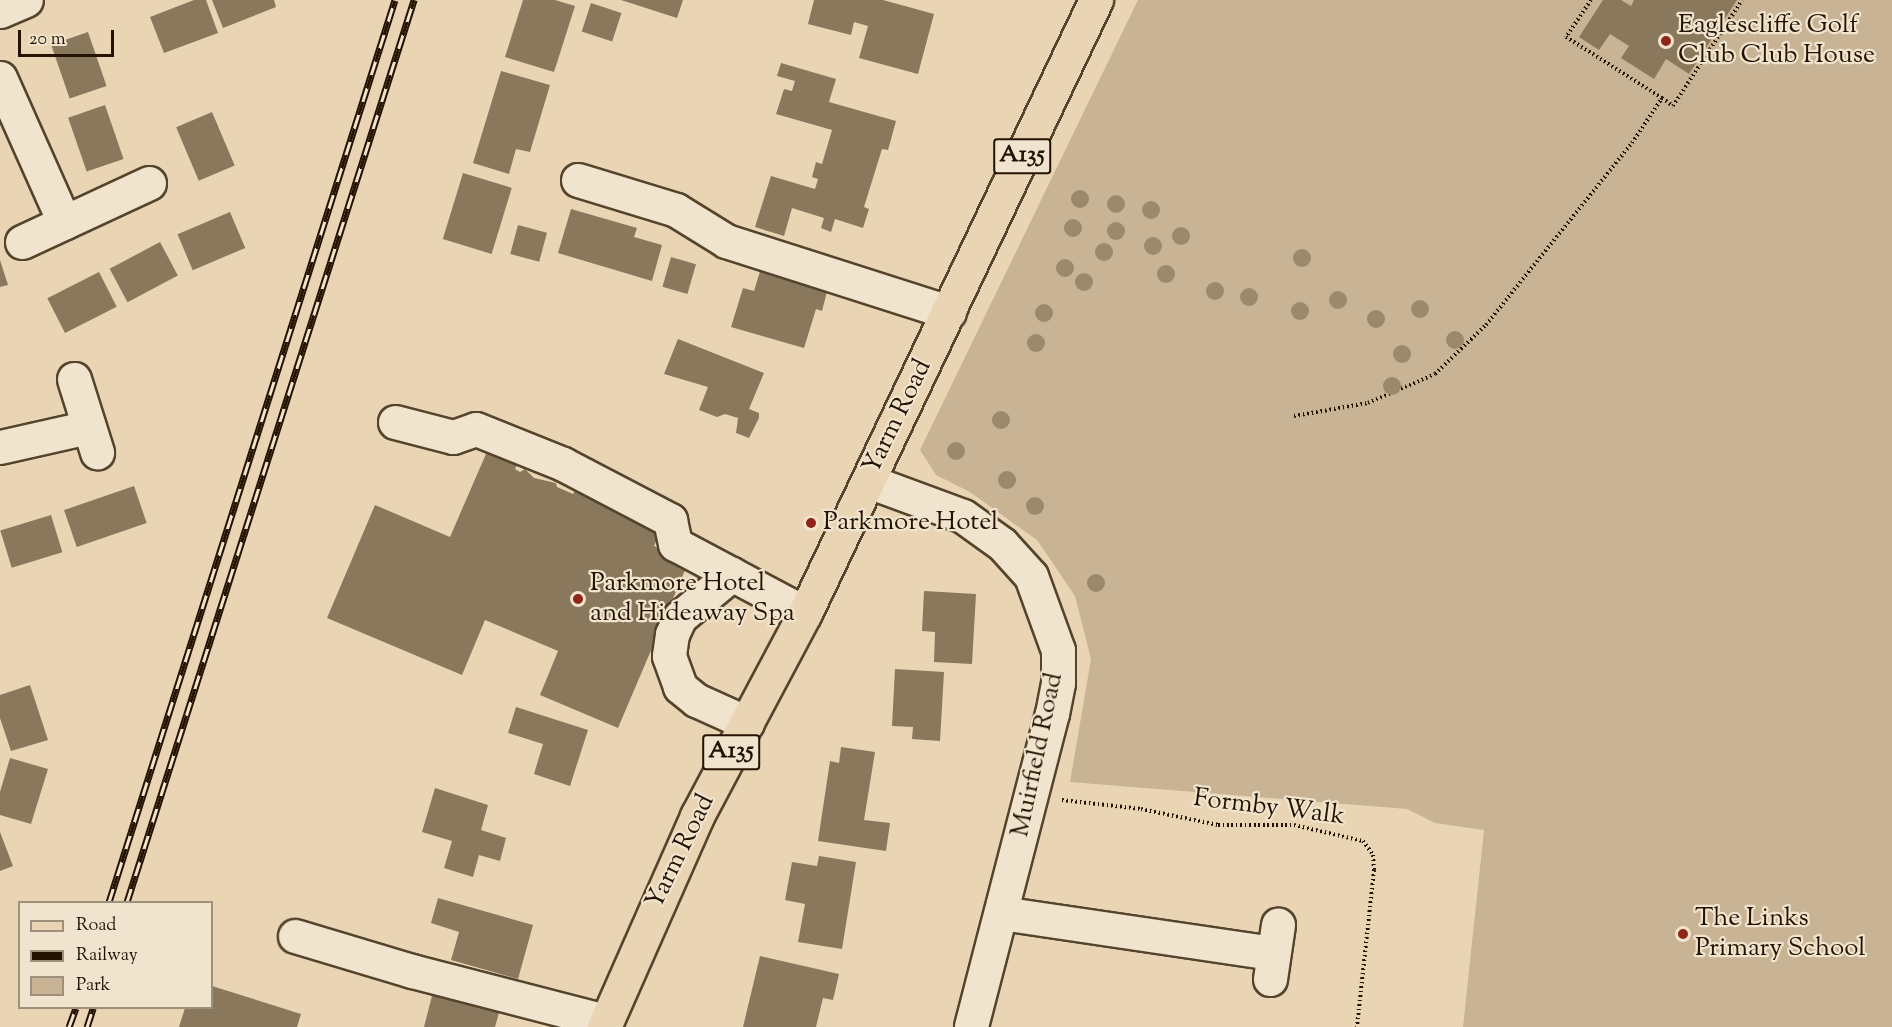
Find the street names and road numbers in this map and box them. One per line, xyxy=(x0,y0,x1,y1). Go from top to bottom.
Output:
road number: A135 xyxy=(992,135,1052,177)
street label: Yarm Road xyxy=(857,355,939,479)
street label: Muirfield Road xyxy=(1005,670,1071,840)
road number: A135 xyxy=(701,731,761,773)
street label: Formby Walk xyxy=(1192,783,1346,833)
street label: Yarm Road xyxy=(640,790,722,914)

